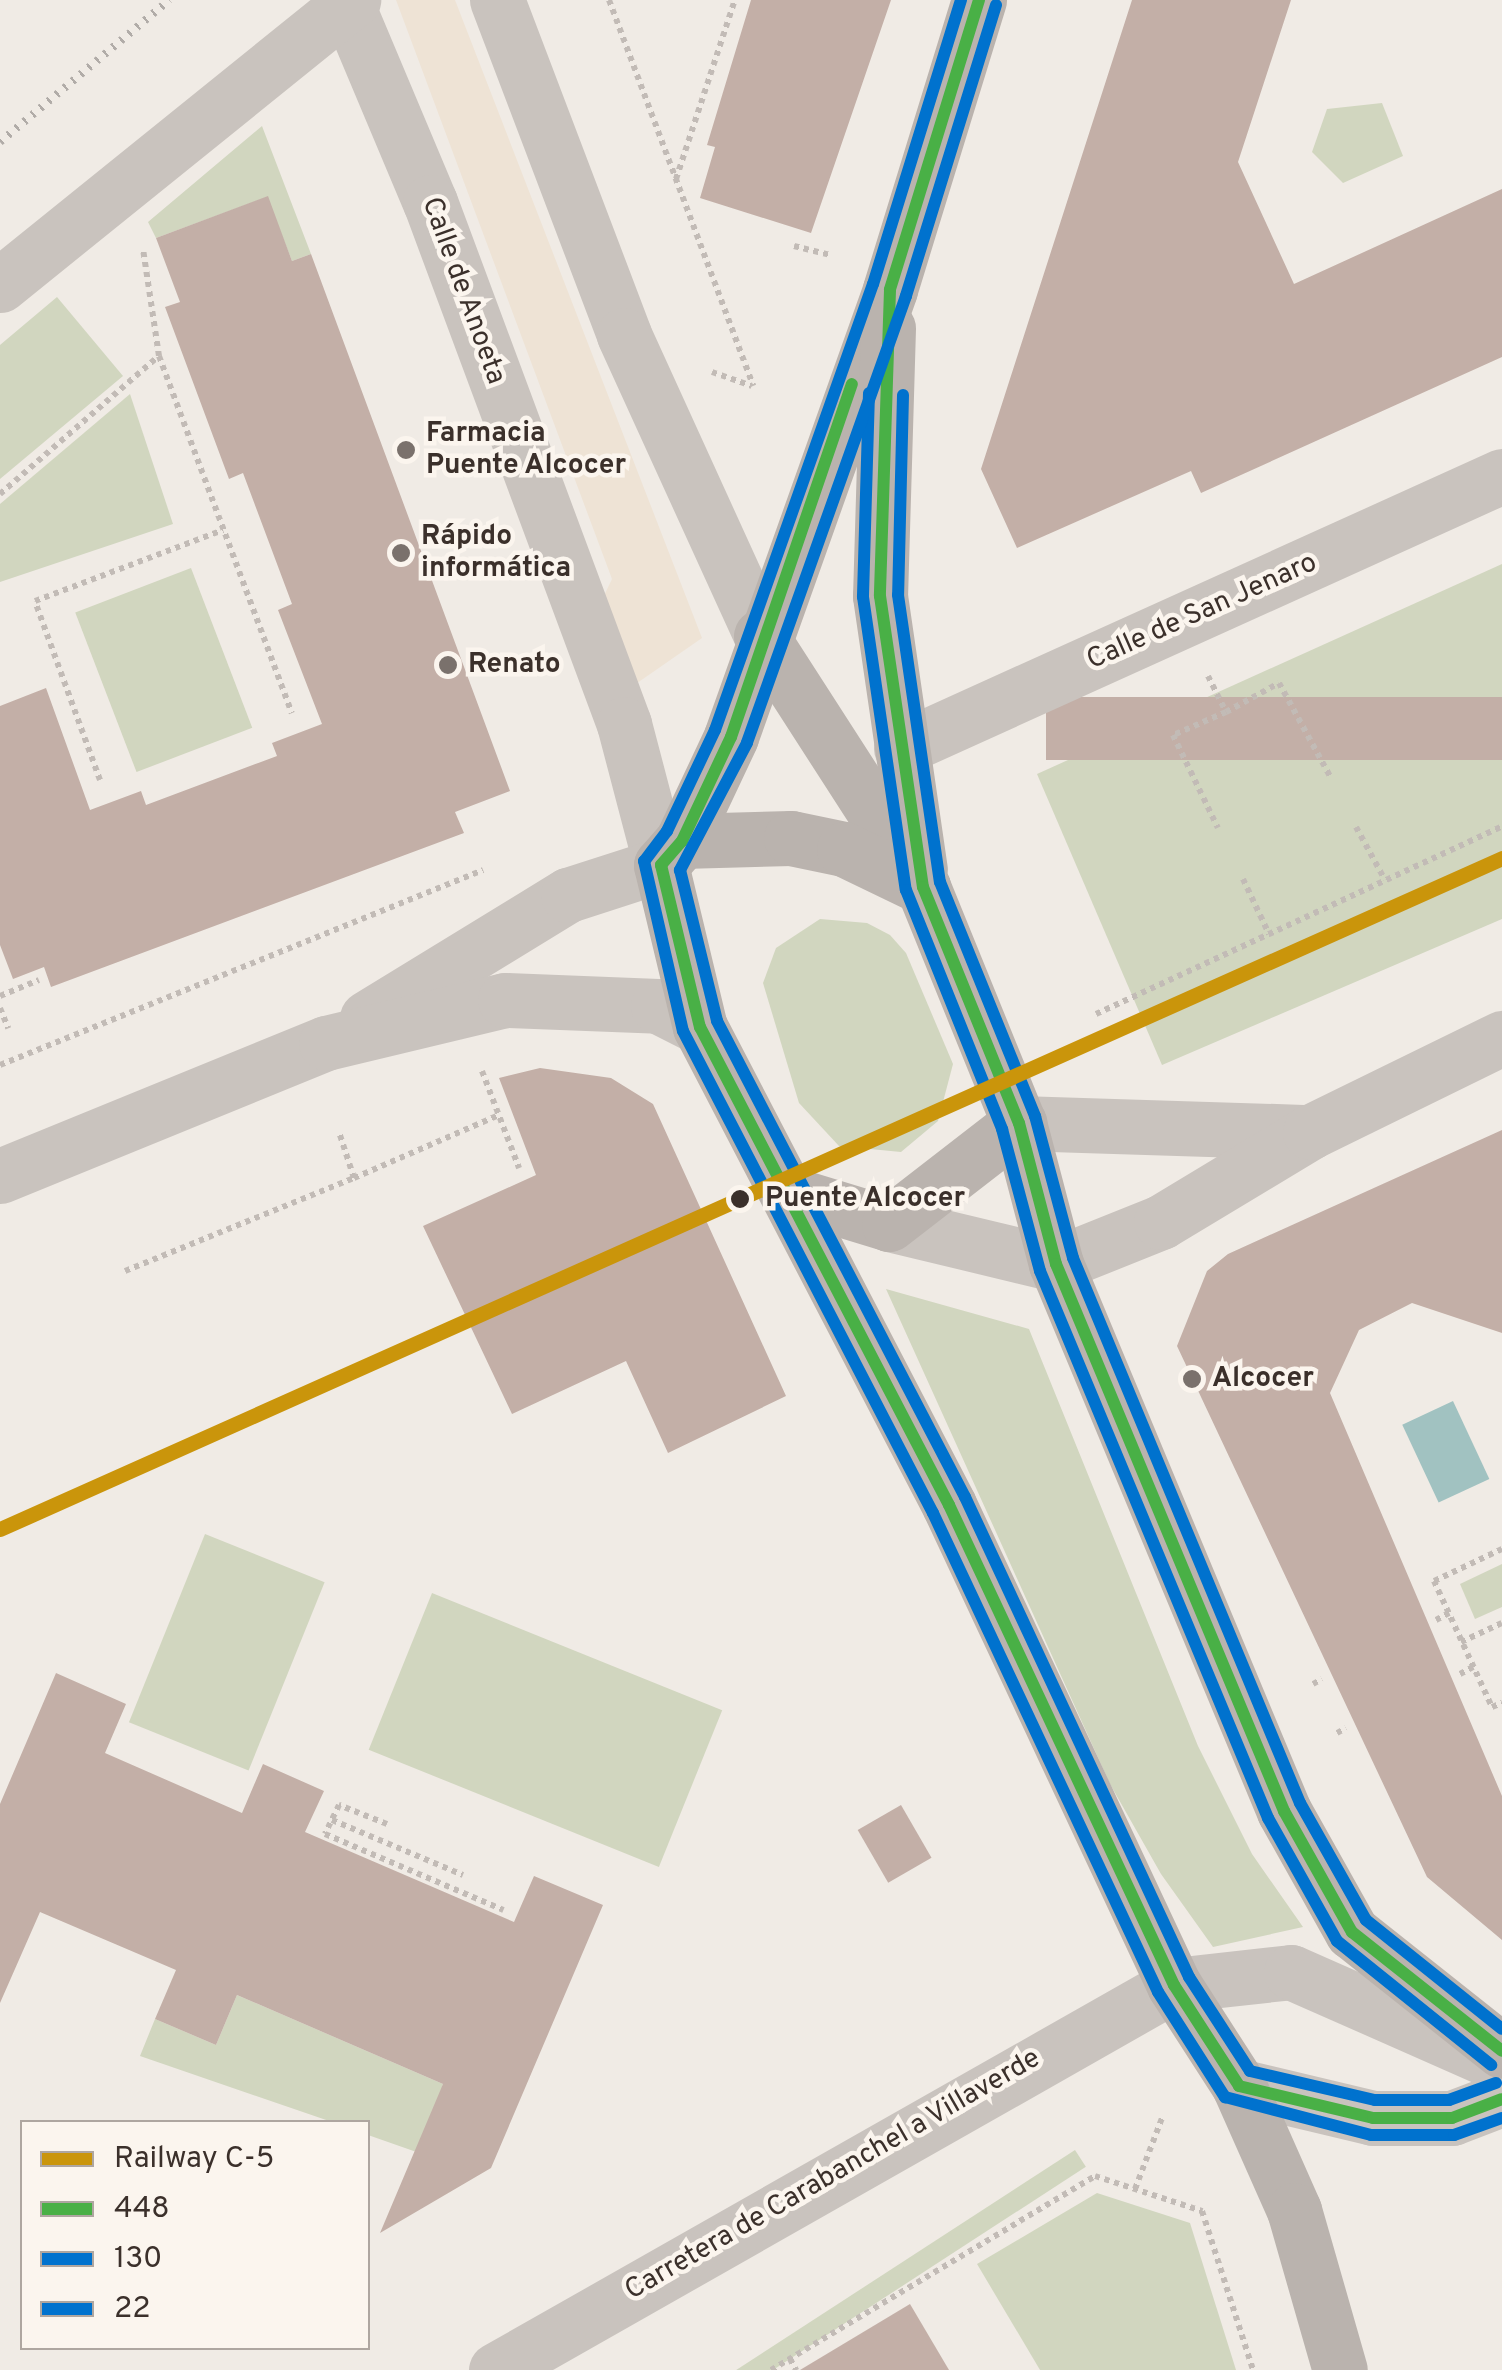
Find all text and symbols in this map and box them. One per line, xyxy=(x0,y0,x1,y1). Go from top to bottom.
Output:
street label: Calle de Anoeta xyxy=(413,192,513,390)
place label: Farmacia Puente Alcocer xyxy=(426,417,627,483)
marker: Farmacia Puente Alcocer xyxy=(395,439,417,461)
place label: Rápido informática xyxy=(421,520,571,586)
marker: Rápido informática xyxy=(390,542,412,564)
street label: Calle de San Jenaro xyxy=(1082,546,1322,678)
place label: Renato xyxy=(468,648,561,682)
marker: Renato xyxy=(437,654,459,676)
place label: Puente Alcocer xyxy=(765,1182,966,1216)
marker: Puente Alcocer xyxy=(724,1183,756,1215)
place label: Alcocer xyxy=(1212,1362,1314,1396)
marker: Alcocer xyxy=(1181,1368,1203,1390)
street label: Carretera de Carabanchel a Villaverde xyxy=(619,2042,1047,2308)
legend xyxy=(20,2120,370,2350)
text: Railway C-5 xyxy=(114,2141,274,2178)
text: 448 xyxy=(114,2191,170,2228)
text: 130 xyxy=(114,2241,162,2278)
text: 22 xyxy=(114,2291,151,2328)

